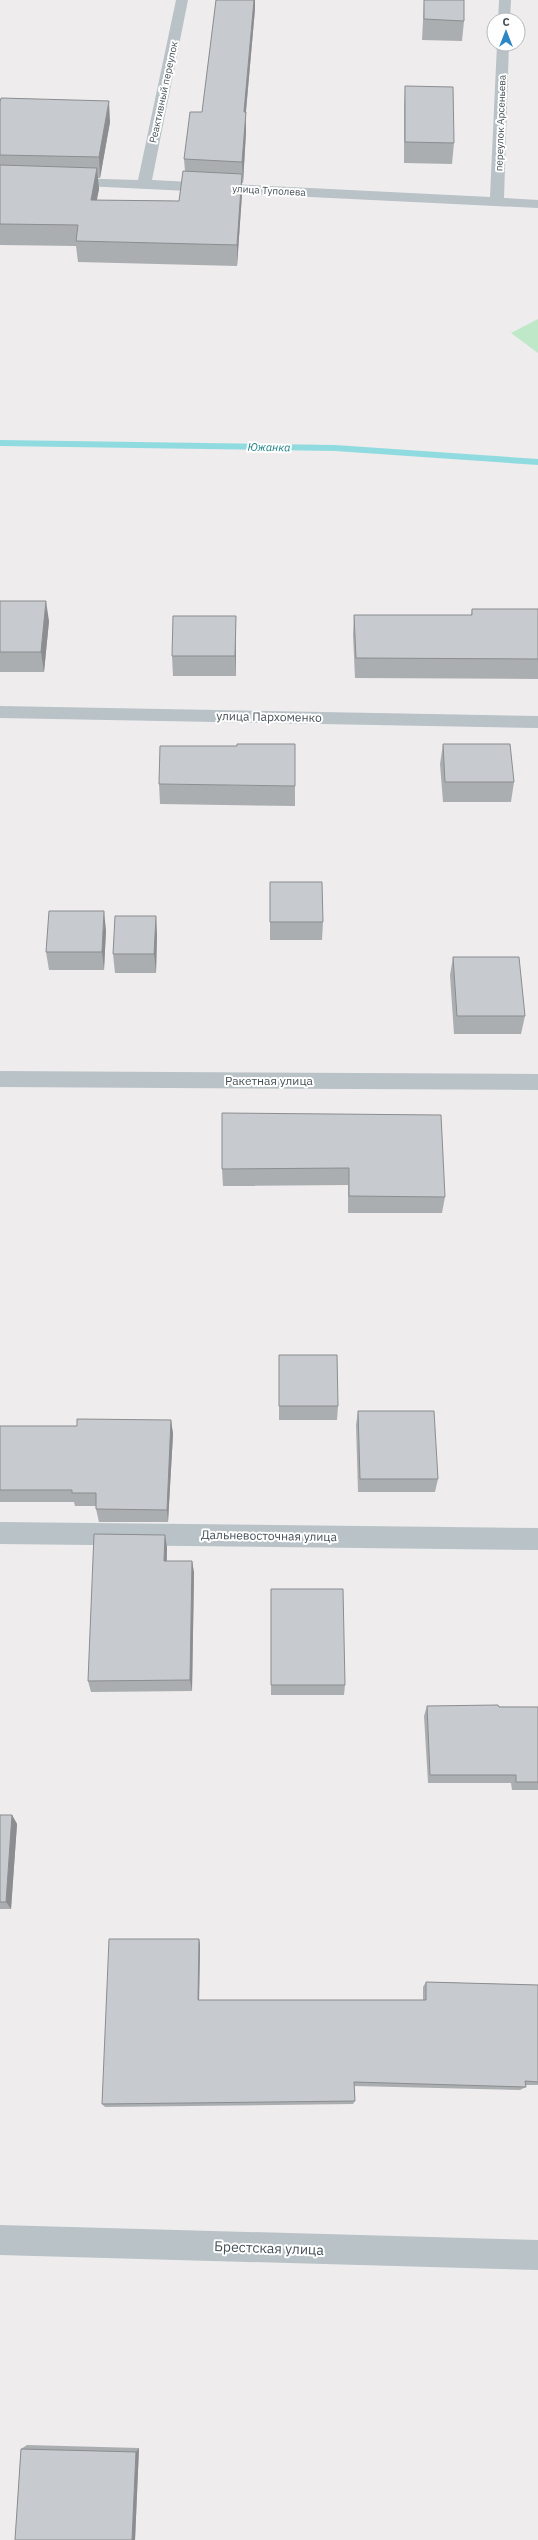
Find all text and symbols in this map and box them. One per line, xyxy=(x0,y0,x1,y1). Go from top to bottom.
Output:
north arrow xyxy=(486,12,526,52)
text: С xyxy=(502,15,510,29)
street label: Реактивный переулок xyxy=(146,40,181,144)
street label: переулок Арсеньева xyxy=(492,74,509,171)
street label: улица Туполева xyxy=(232,182,307,199)
water label: Южанка xyxy=(247,440,291,454)
street label: улица Пархоменко xyxy=(216,708,322,725)
street label: Ракетная улица xyxy=(225,1073,314,1088)
street label: Дальневосточная улица xyxy=(201,1527,338,1544)
street label: Брестская улица xyxy=(214,2237,325,2259)

